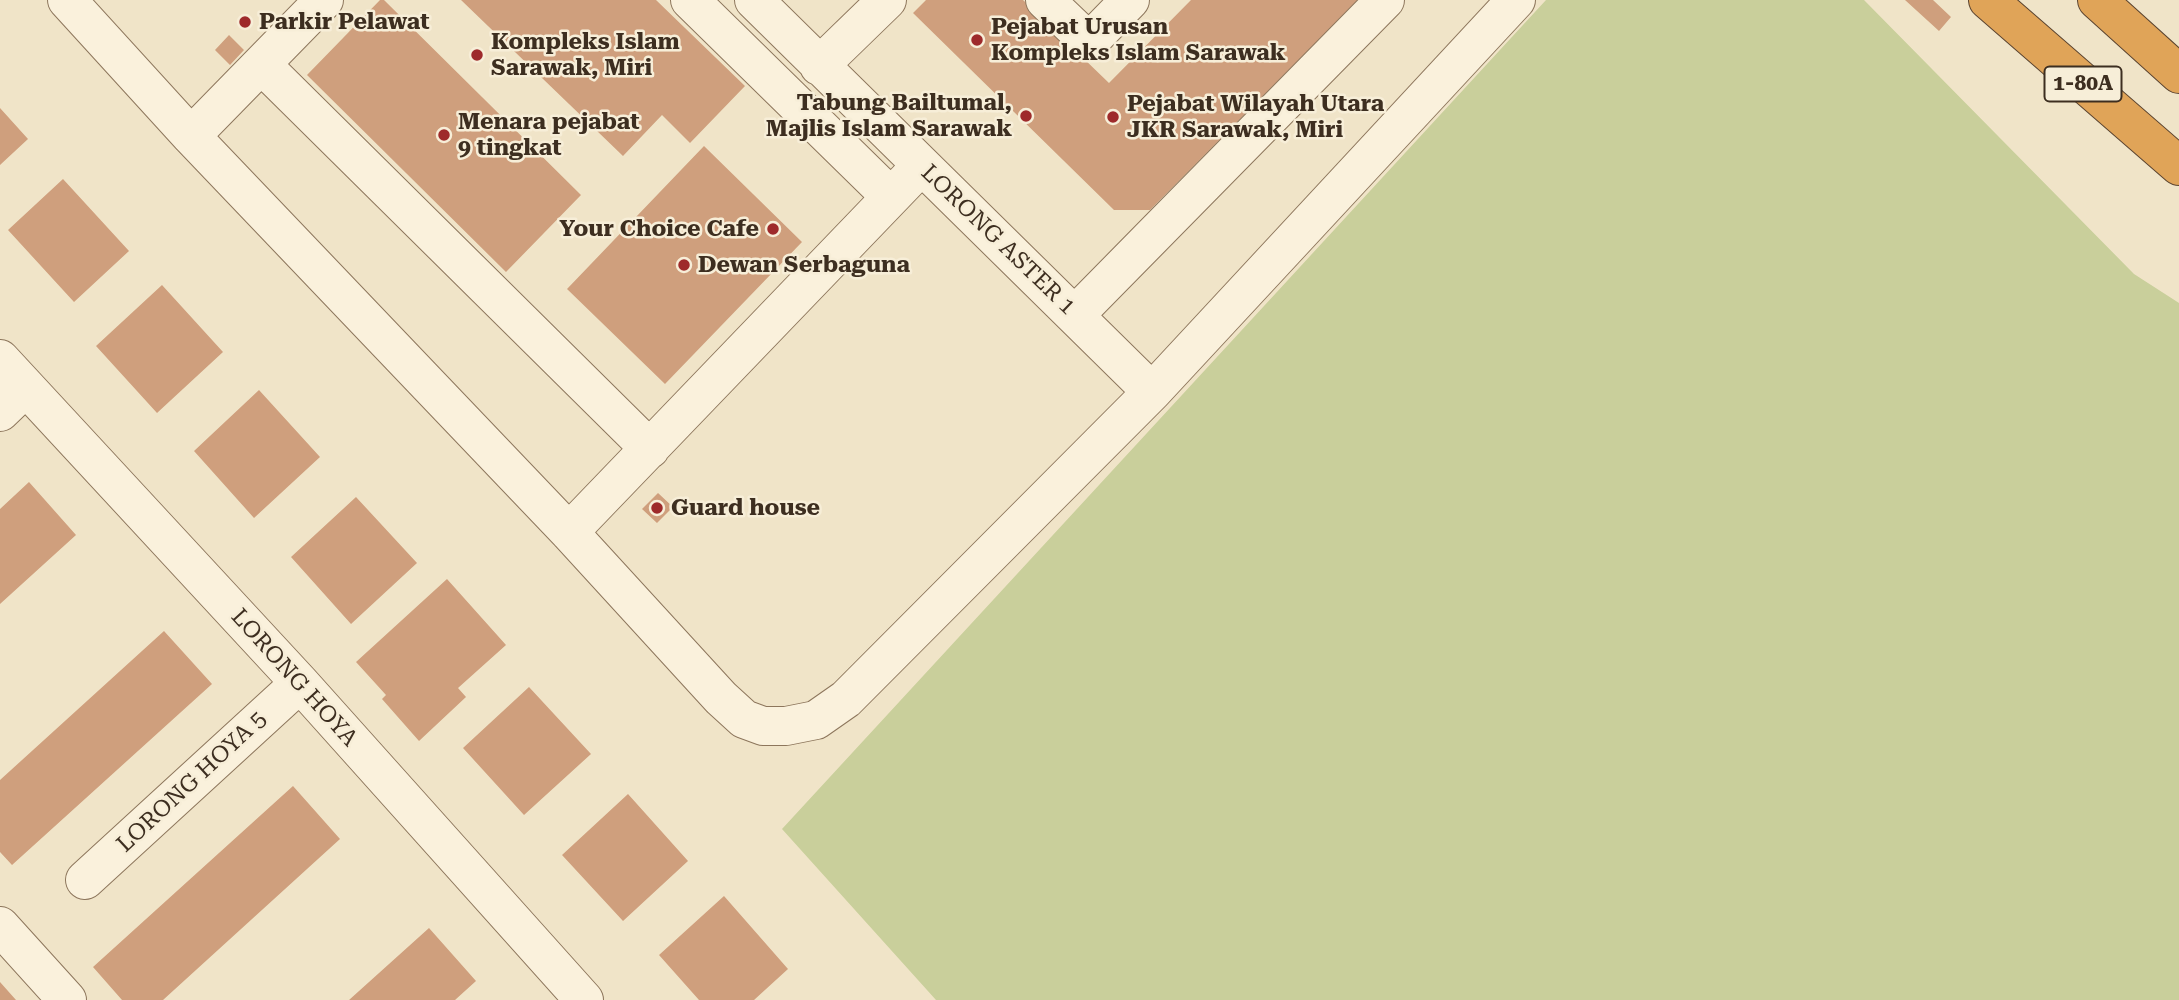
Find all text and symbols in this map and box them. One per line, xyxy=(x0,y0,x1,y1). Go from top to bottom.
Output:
place label: Parkir Pelawat xyxy=(259,8,430,36)
place label: Pejabat Urusan Kompleks Islam Sarawak xyxy=(991,13,1286,67)
marker: Parkir Pelawat xyxy=(237,14,253,30)
place label: Kompleks Islam Sarawak, Miri xyxy=(491,28,680,82)
marker: Pejabat Urusan Kompleks Islam Sarawak xyxy=(969,32,985,48)
marker: Kompleks Islam Sarawak, Miri xyxy=(469,47,485,63)
road number: 1-80A xyxy=(2044,66,2122,102)
place label: Tabung Bailtumal, Majlis Islam Sarawak xyxy=(766,89,1012,143)
place label: Pejabat Wilayah Utara JKR Sarawak, Miri xyxy=(1127,90,1384,144)
place label: Menara pejabat 9 tingkat xyxy=(458,108,640,162)
marker: Tabung Bailtumal, Majlis Islam Sarawak xyxy=(1018,108,1034,124)
marker: Pejabat Wilayah Utara JKR Sarawak, Miri xyxy=(1105,109,1121,125)
marker: Menara pejabat 9 tingkat xyxy=(436,127,452,143)
street label: LORONG ASTER 1 xyxy=(915,159,1081,321)
place label: Your Choice Cafe xyxy=(559,215,759,243)
marker: Your Choice Cafe xyxy=(765,221,781,237)
place label: Dewan Serbaguna xyxy=(698,251,910,279)
marker: Dewan Serbaguna xyxy=(676,257,692,273)
place label: Guard house xyxy=(671,494,820,522)
marker: Guard house xyxy=(649,500,665,516)
street label: LORONG HOYA xyxy=(225,603,363,753)
street label: LORONG HOYA 5 xyxy=(111,706,273,858)

